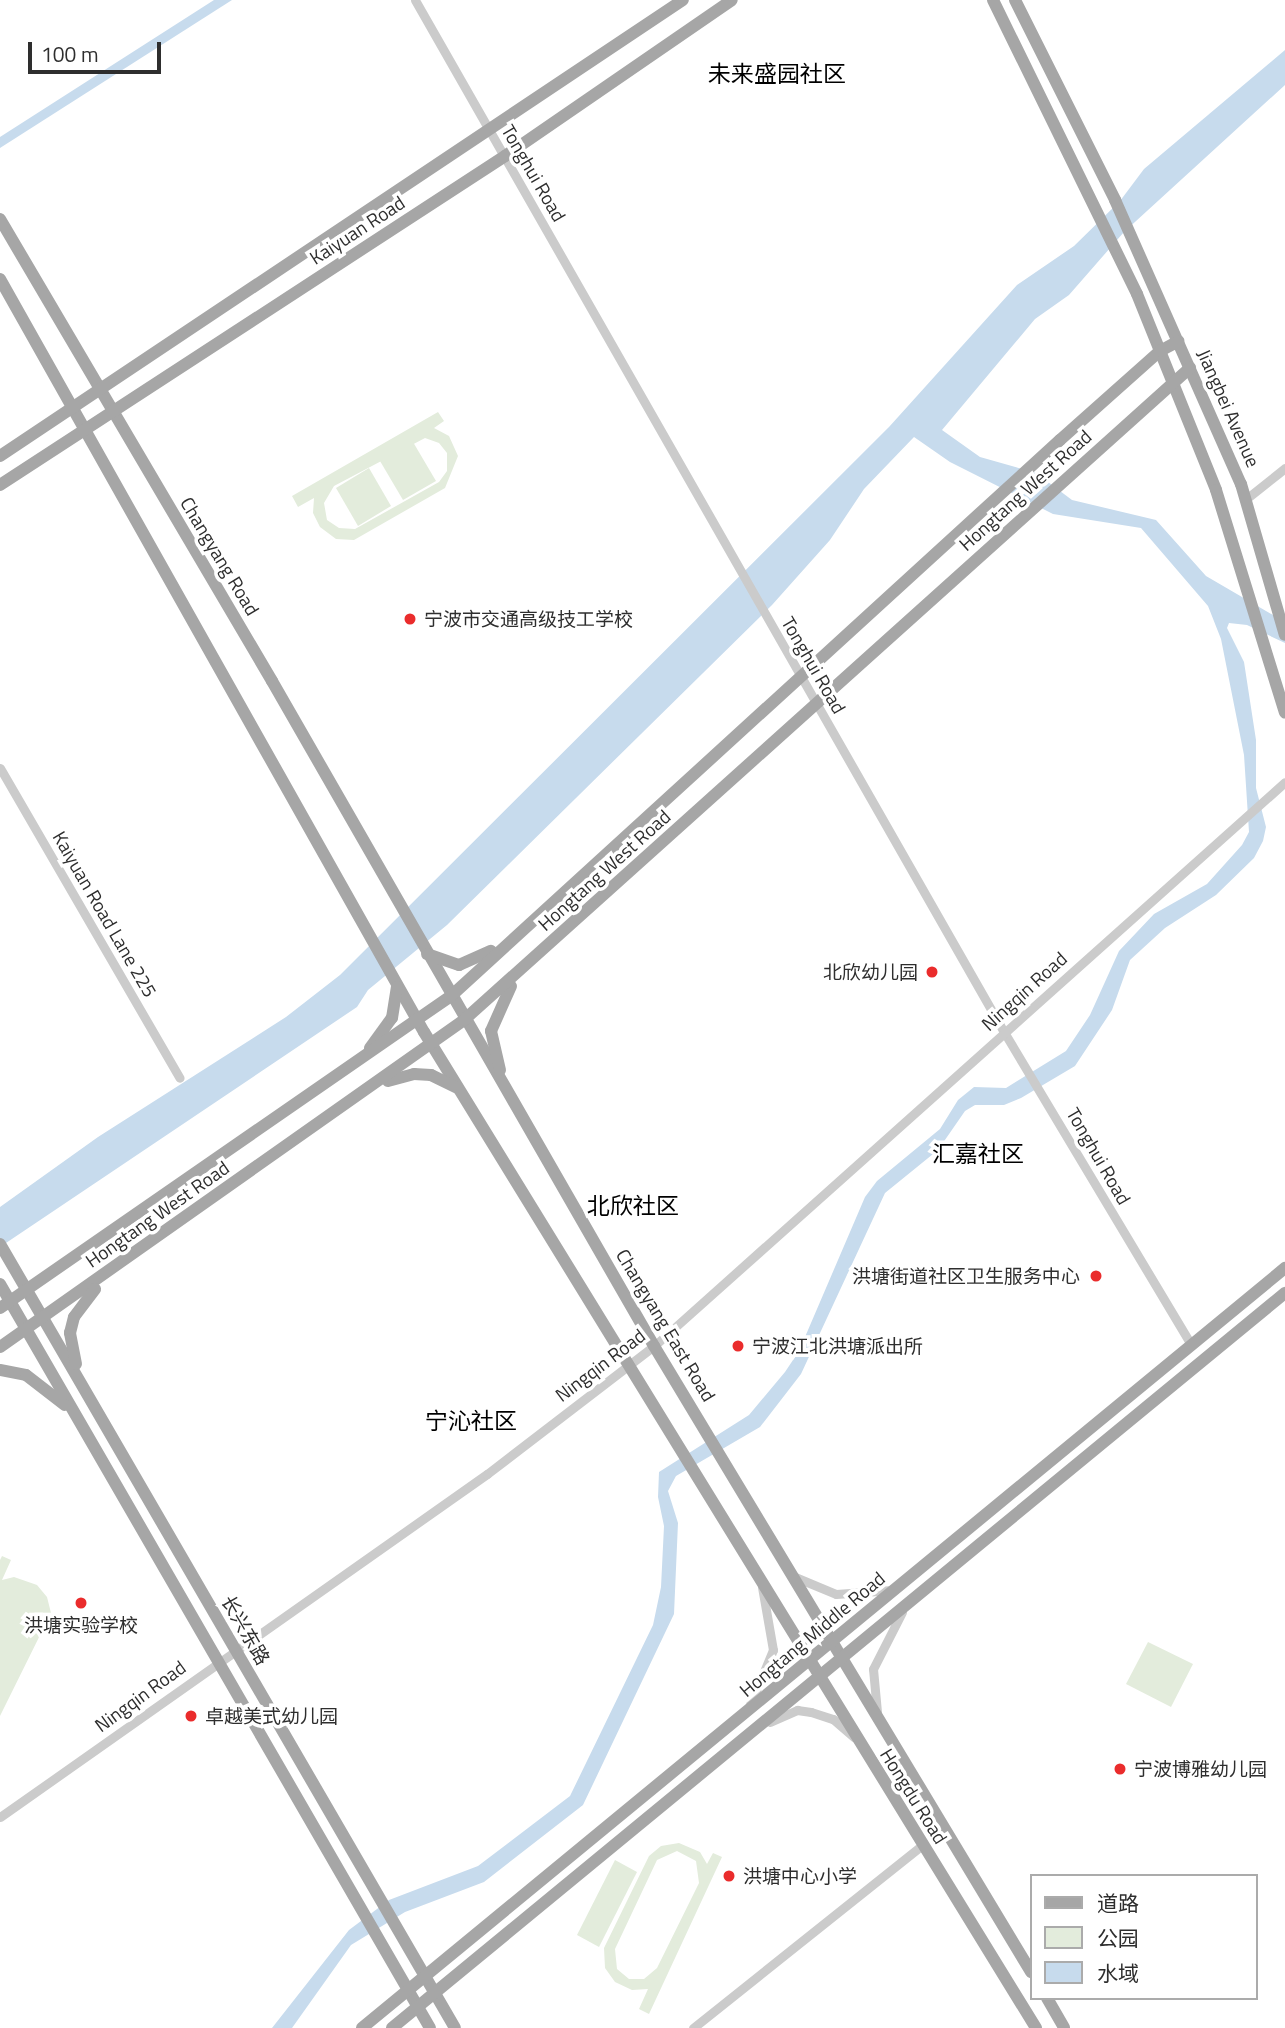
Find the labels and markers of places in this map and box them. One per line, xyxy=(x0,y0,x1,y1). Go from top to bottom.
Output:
place label: 宁波市交通高级技工学校 xyxy=(424,608,633,630)
marker: 宁波市交通高级技工学校 xyxy=(402,611,418,627)
place label: 北欣幼儿园 xyxy=(823,961,918,983)
marker: 北欣幼儿园 xyxy=(924,964,940,980)
place label: 洪塘街道社区卫生服务中心 xyxy=(852,1265,1080,1287)
marker: 洪塘街道社区卫生服务中心 xyxy=(1086,1266,1106,1286)
place label: 宁波江北洪塘派出所 xyxy=(752,1335,923,1357)
marker: 宁波江北洪塘派出所 xyxy=(730,1338,746,1354)
marker: 洪塘实验学校 xyxy=(73,1595,89,1611)
place label: 洪塘实验学校 xyxy=(24,1614,138,1636)
place label: 卓越美式幼儿园 xyxy=(205,1705,338,1727)
marker: 卓越美式幼儿园 xyxy=(183,1708,199,1724)
place label: 宁波博雅幼儿园 xyxy=(1134,1758,1267,1780)
marker: 宁波博雅幼儿园 xyxy=(1112,1761,1128,1777)
place label: 洪塘中心小学 xyxy=(743,1865,857,1887)
marker: 洪塘中心小学 xyxy=(721,1868,737,1884)

